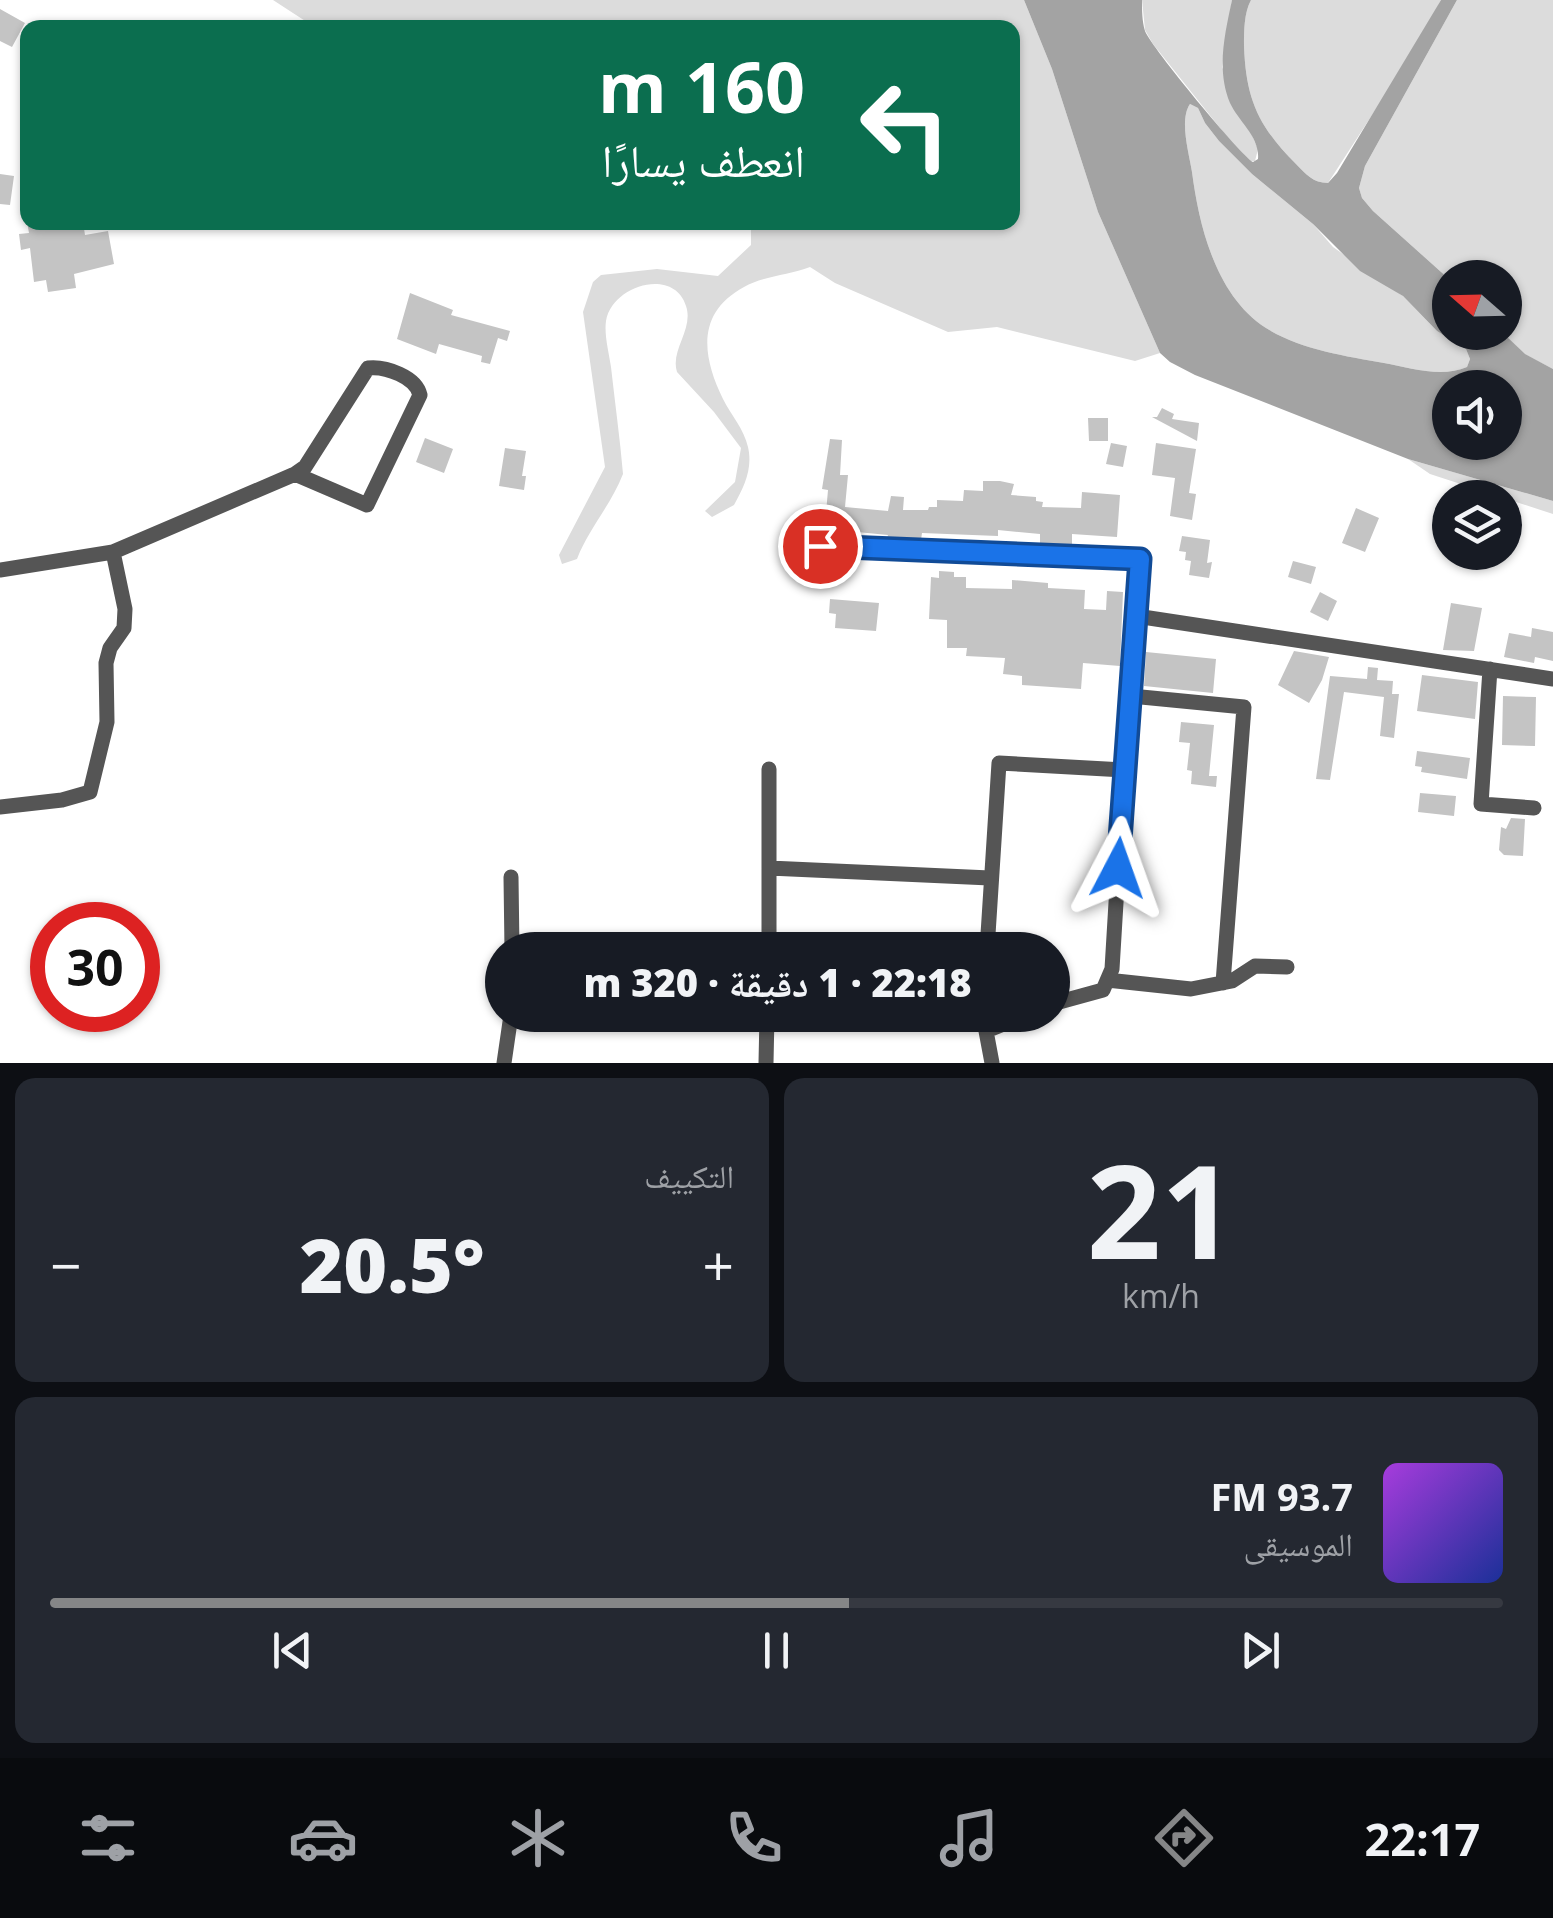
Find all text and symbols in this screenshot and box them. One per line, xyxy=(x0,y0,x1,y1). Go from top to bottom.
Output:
text: 160 m xyxy=(598,38,805,134)
icon: left xyxy=(840,60,970,190)
text: انعطف يسارًا xyxy=(602,129,805,190)
north arrow xyxy=(1432,260,1522,350)
map controls xyxy=(1432,260,1522,570)
button: sound xyxy=(1432,370,1522,460)
button: layers xyxy=(1432,480,1522,570)
pin xyxy=(778,504,863,589)
icon: arrive xyxy=(793,519,848,574)
position arrow xyxy=(1066,816,1170,920)
speed limit sign: 30 xyxy=(30,902,160,1032)
text: 22:18 · 1 دقيقة · 320 m xyxy=(583,956,972,1008)
text: 21 xyxy=(1087,1120,1235,1297)
text: التكييف xyxy=(644,1154,734,1197)
text: 20.5° xyxy=(299,1213,485,1315)
text: − xyxy=(50,1227,81,1302)
text: + xyxy=(703,1227,734,1302)
text: km/h xyxy=(1122,1274,1200,1317)
text: 93.7 FM xyxy=(1210,1470,1353,1522)
text: الموسيقى xyxy=(1243,1522,1353,1565)
icon: previous xyxy=(265,1623,320,1678)
icon: pause xyxy=(749,1623,804,1678)
icon: next xyxy=(1233,1623,1288,1678)
icon: filters xyxy=(73,1803,143,1873)
icon: car xyxy=(288,1803,358,1873)
icon: climate xyxy=(503,1803,573,1873)
icon: phone xyxy=(719,1803,789,1873)
icon: music xyxy=(934,1803,1004,1873)
icon: directions xyxy=(1149,1803,1219,1873)
text: 22:17 xyxy=(1365,1808,1480,1869)

